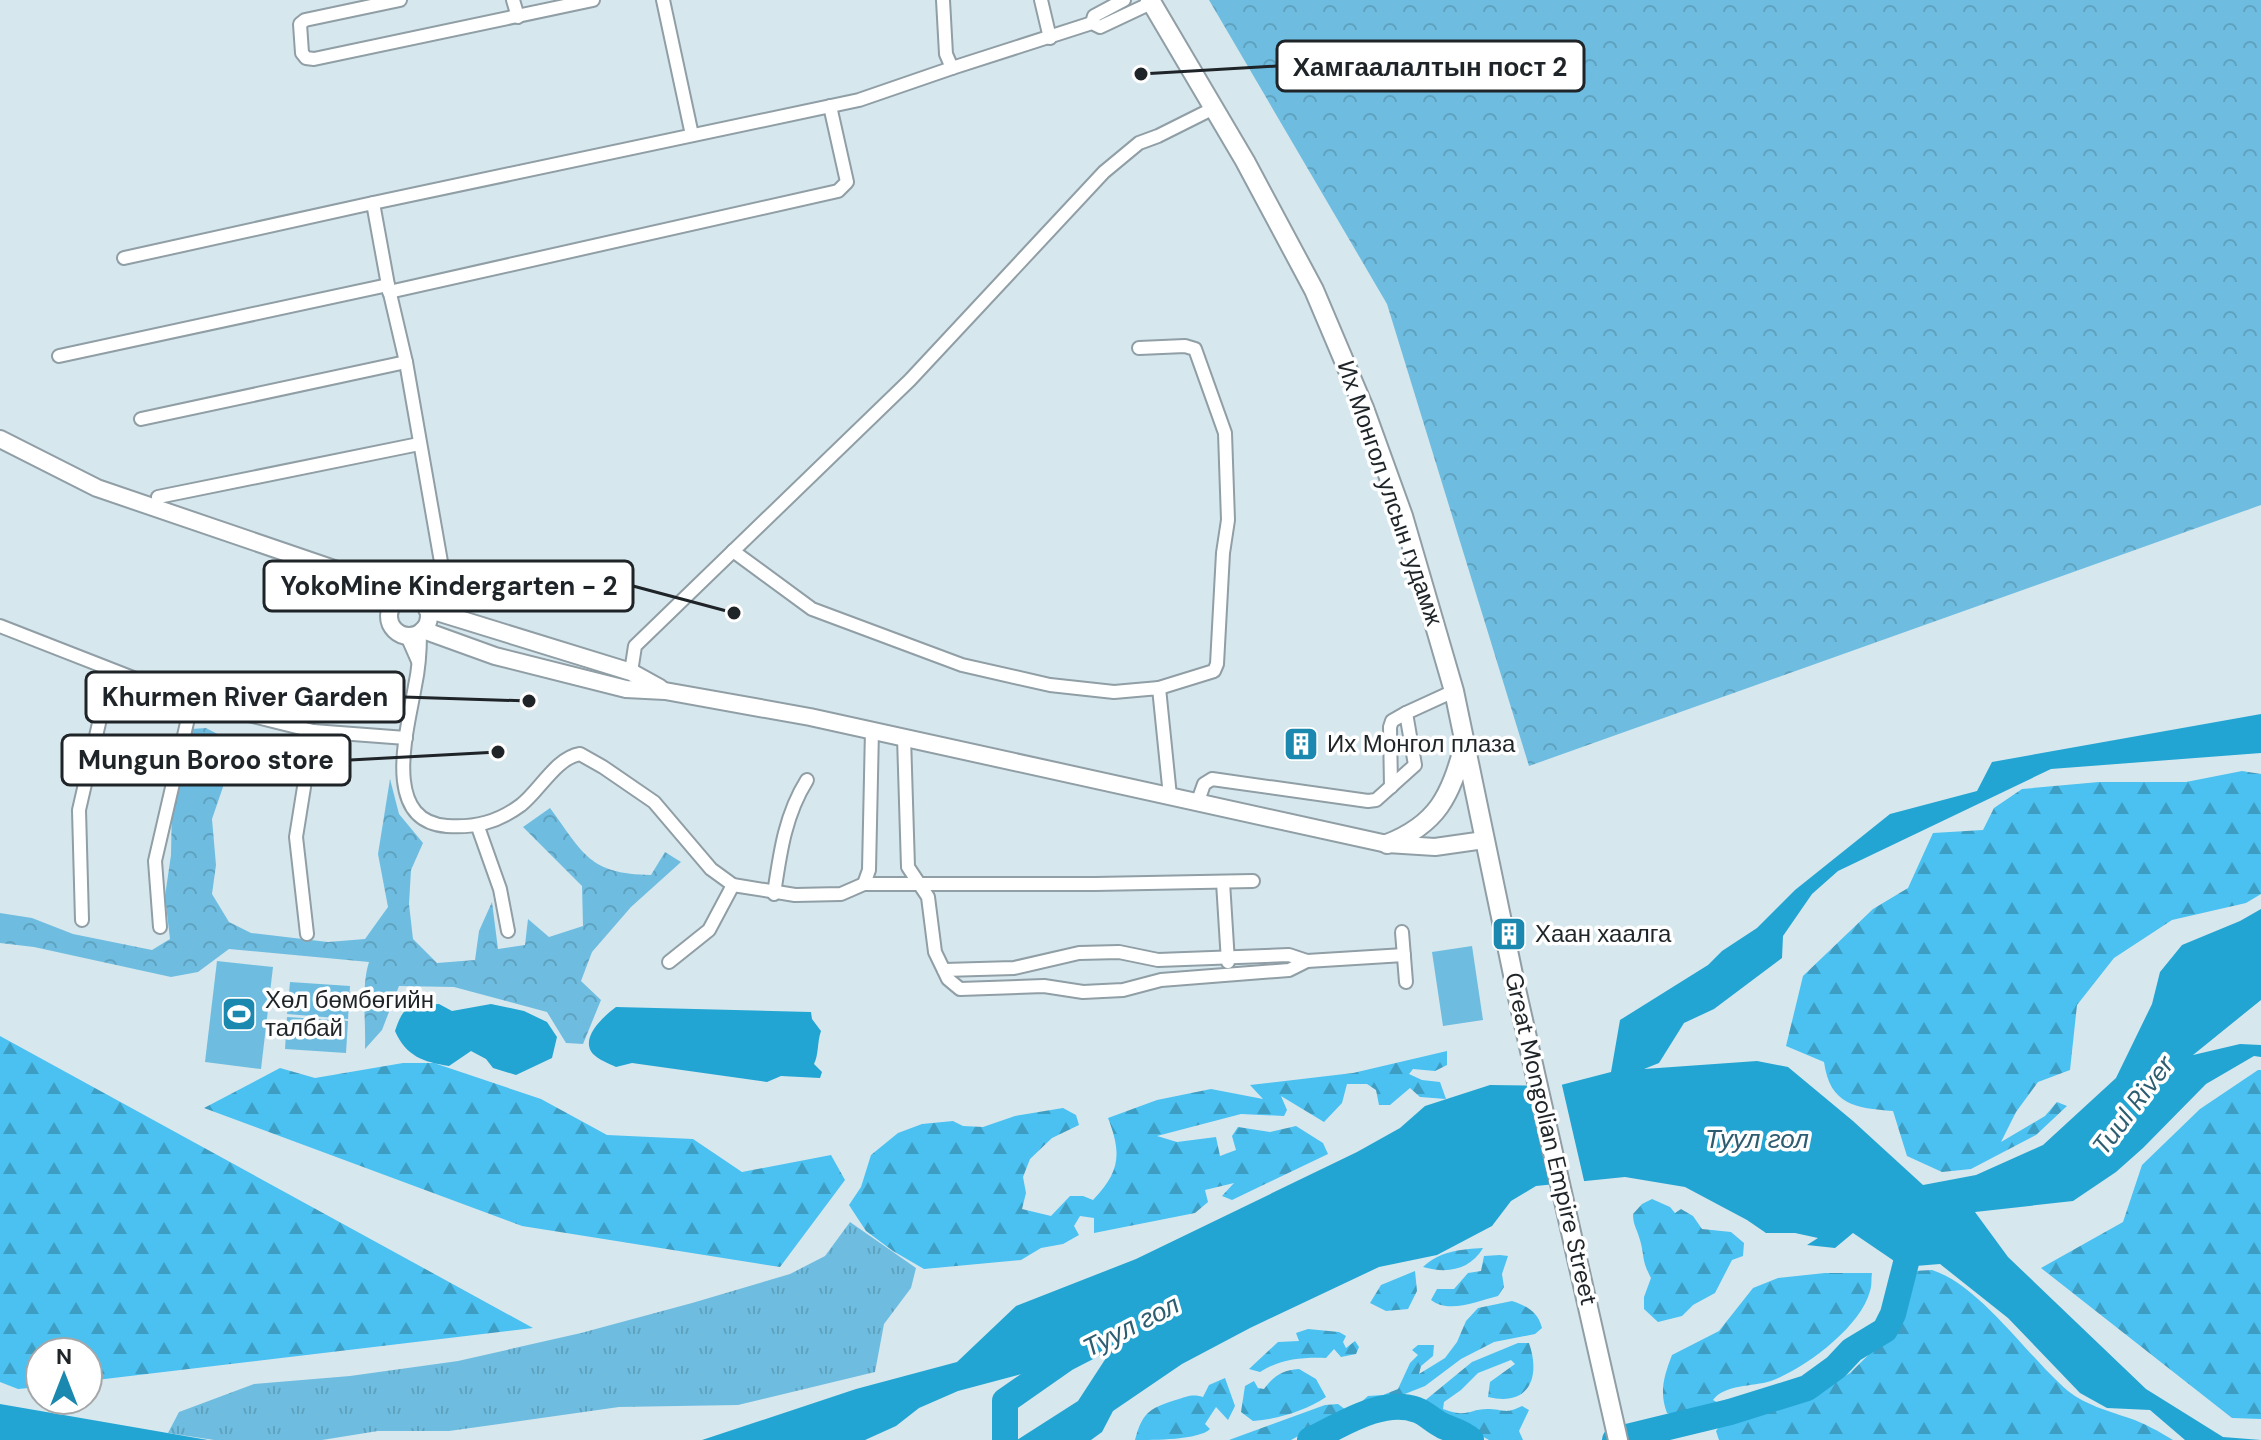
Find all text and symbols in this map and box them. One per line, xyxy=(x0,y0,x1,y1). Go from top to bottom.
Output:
callout: Хамгаалалтын пост 2 xyxy=(1277,41,1584,91)
text: Хамгаалалтын пост 2 xyxy=(1293,50,1567,84)
street label: Их Монгол улсын гудамж xyxy=(1331,356,1450,629)
callout: YokoMine Kindergarten - 2 xyxy=(264,561,633,611)
text: YokoMine Kindergarten - 2 xyxy=(280,569,618,603)
callout: Khurmen River Garden xyxy=(86,672,404,722)
text: Khurmen River Garden xyxy=(102,680,388,714)
building icon: Их Монгол плаза xyxy=(1282,725,1320,763)
place label: Их Монгол плаза xyxy=(1327,728,1516,759)
callout: Mungun Boroo store xyxy=(62,735,350,785)
text: Mungun Boroo store xyxy=(78,743,334,777)
building icon: Хаан хаалга xyxy=(1490,915,1528,953)
place label: Хаан хаалга xyxy=(1535,918,1672,949)
street label: Great Mongolian Empire Street xyxy=(1498,969,1605,1308)
place label: Хөл бөмбөгийн талбай xyxy=(265,984,434,1043)
sports icon: Хөл бөмбөгийн талбай xyxy=(220,995,258,1033)
water label: Tuul River xyxy=(2084,1047,2182,1162)
water label: Туул гол xyxy=(1705,1122,1809,1156)
water label: Туул гол xyxy=(1077,1287,1185,1365)
north arrow xyxy=(24,1336,104,1416)
text: N xyxy=(56,1342,72,1371)

